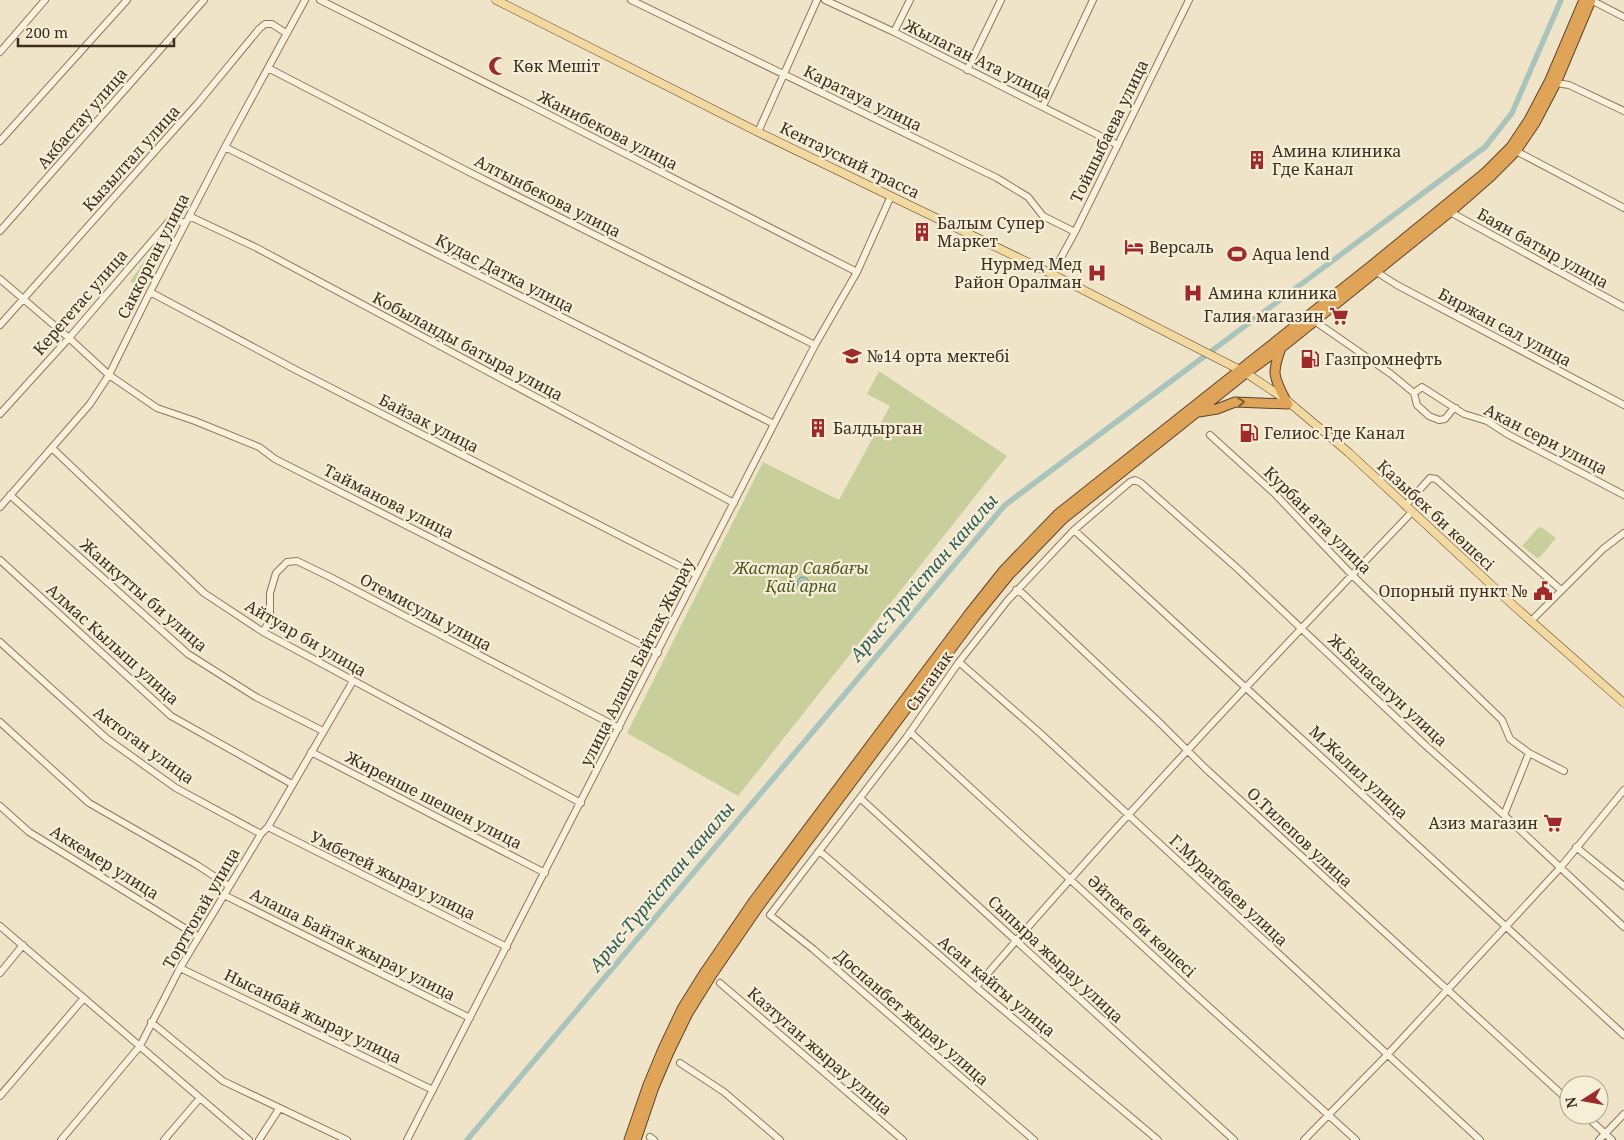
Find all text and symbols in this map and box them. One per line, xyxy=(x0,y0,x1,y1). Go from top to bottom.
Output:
street label: Жылаган Ата улица xyxy=(900,13,1056,104)
scale bar xyxy=(18,15,174,47)
text: 200 m xyxy=(25,22,68,42)
mosque icon: Көк Мешіт xyxy=(487,55,509,77)
place label: Көк Мешіт xyxy=(513,55,601,77)
street label: Тойшыбаева улица xyxy=(1065,56,1153,206)
street label: Каратауа улица xyxy=(800,60,926,136)
street label: Акбастау улица xyxy=(32,63,132,173)
street label: Жанибекова улица xyxy=(533,85,682,175)
street label: Кызылтал улица xyxy=(77,100,185,216)
street label: Кентауский трасса xyxy=(776,117,924,203)
place label: Амина клиника Где Канал xyxy=(1272,140,1401,180)
building icon: Амина клиника Где Канал xyxy=(1246,149,1268,171)
street label: Алтынбекова улица xyxy=(471,150,625,242)
street label: Саккорган улица xyxy=(112,189,194,323)
street label: Баян батыр улица xyxy=(1473,203,1613,293)
place label: Балым Супер Маркет xyxy=(937,212,1045,252)
building icon: Балым Супер Маркет xyxy=(911,221,933,243)
street label: Кудас Датка улица xyxy=(432,228,578,318)
hotel icon: Версаль xyxy=(1123,236,1145,258)
place label: Версаль xyxy=(1149,236,1214,258)
sports icon: Aqua lend xyxy=(1226,243,1248,265)
place label: Aqua lend xyxy=(1252,243,1330,265)
street label: Керегетас улица xyxy=(28,244,132,360)
place label: Нурмед Мед Район Оралман xyxy=(954,253,1082,293)
hospital icon: Нурмед Мед Район Оралман xyxy=(1086,262,1108,284)
hospital icon: Амина клиника xyxy=(1182,282,1204,304)
place label: Амина клиника xyxy=(1208,282,1337,304)
street label: Биржан сал улица xyxy=(1434,282,1576,372)
street label: Кобыланды батыра улица xyxy=(369,286,567,406)
place label: Галия магазин xyxy=(1204,305,1324,327)
supermarket icon: Галия магазин xyxy=(1328,305,1350,327)
school or university icon: №14 орта мектебі xyxy=(841,345,863,367)
place label: №14 орта мектебі xyxy=(867,345,1010,367)
fuel station icon: Газпромнефть xyxy=(1299,348,1321,370)
place label: Газпромнефть xyxy=(1325,348,1442,370)
street label: Байзак улица xyxy=(375,388,483,458)
one-way arrow xyxy=(1238,397,1246,408)
street label: Акан сери улица xyxy=(1481,398,1611,480)
building icon: Балдырган xyxy=(807,417,829,439)
place label: Балдырган xyxy=(833,417,923,439)
fuel station icon: Гелиос Где Канал xyxy=(1238,422,1260,444)
place label: Гелиос Где Канал xyxy=(1264,422,1405,444)
street label: Қазыбек би көшесі xyxy=(1372,455,1500,576)
street label: Тайманова улица xyxy=(320,459,458,543)
street label: Курбан ата улица xyxy=(1259,461,1377,579)
water label: Арыс-Түркістан каналы xyxy=(843,488,1003,668)
street label: Жанкутты би улица xyxy=(75,533,212,656)
street label: улица Алаша Байтақ Жырау xyxy=(575,553,700,770)
park label: Жастар Саябағы Қай арна xyxy=(731,557,869,597)
street label: Отемисулы улица xyxy=(356,568,496,656)
street label: Алмас Кылыш улица xyxy=(42,578,184,710)
place label: Опорный пункт № xyxy=(1378,580,1528,602)
public building icon: Опорный пункт № xyxy=(1532,580,1554,602)
street label: Айтуар би улица xyxy=(241,594,371,682)
street label: Ж.Баласагун улица xyxy=(1323,628,1452,751)
street label: Сыганак xyxy=(900,646,958,716)
street label: Актоган улица xyxy=(89,701,199,789)
street label: М.Жалил улица xyxy=(1305,720,1413,824)
street label: Жиренше шешен улица xyxy=(341,745,526,854)
street label: О.Тилепов улица xyxy=(1242,782,1358,892)
water label: Арыс-Түркістан каналы xyxy=(582,796,739,978)
place label: Азиз магазин xyxy=(1428,812,1538,834)
supermarket icon: Азиз магазин xyxy=(1542,812,1564,834)
street label: Аккемер улица xyxy=(46,820,164,904)
street label: Умбетей жырау улица xyxy=(307,825,479,925)
street label: Г.Муратбаев улица xyxy=(1165,829,1293,951)
street label: Торттогай улица xyxy=(157,843,245,973)
street label: Әйтеке би көшесі xyxy=(1083,870,1201,982)
street label: Алаша Байтак жырау улица xyxy=(247,883,459,1005)
street label: Сыпыра жырау улица xyxy=(983,890,1129,1028)
street label: Асан кайгы улица xyxy=(934,930,1060,1042)
street label: Доспанбет жырау улица xyxy=(830,944,994,1090)
street label: Нысанбай жырау улица xyxy=(221,963,405,1069)
street label: Казтуган жырау улица xyxy=(743,982,897,1120)
north arrow xyxy=(1559,1075,1609,1125)
text: N xyxy=(1560,1095,1581,1110)

